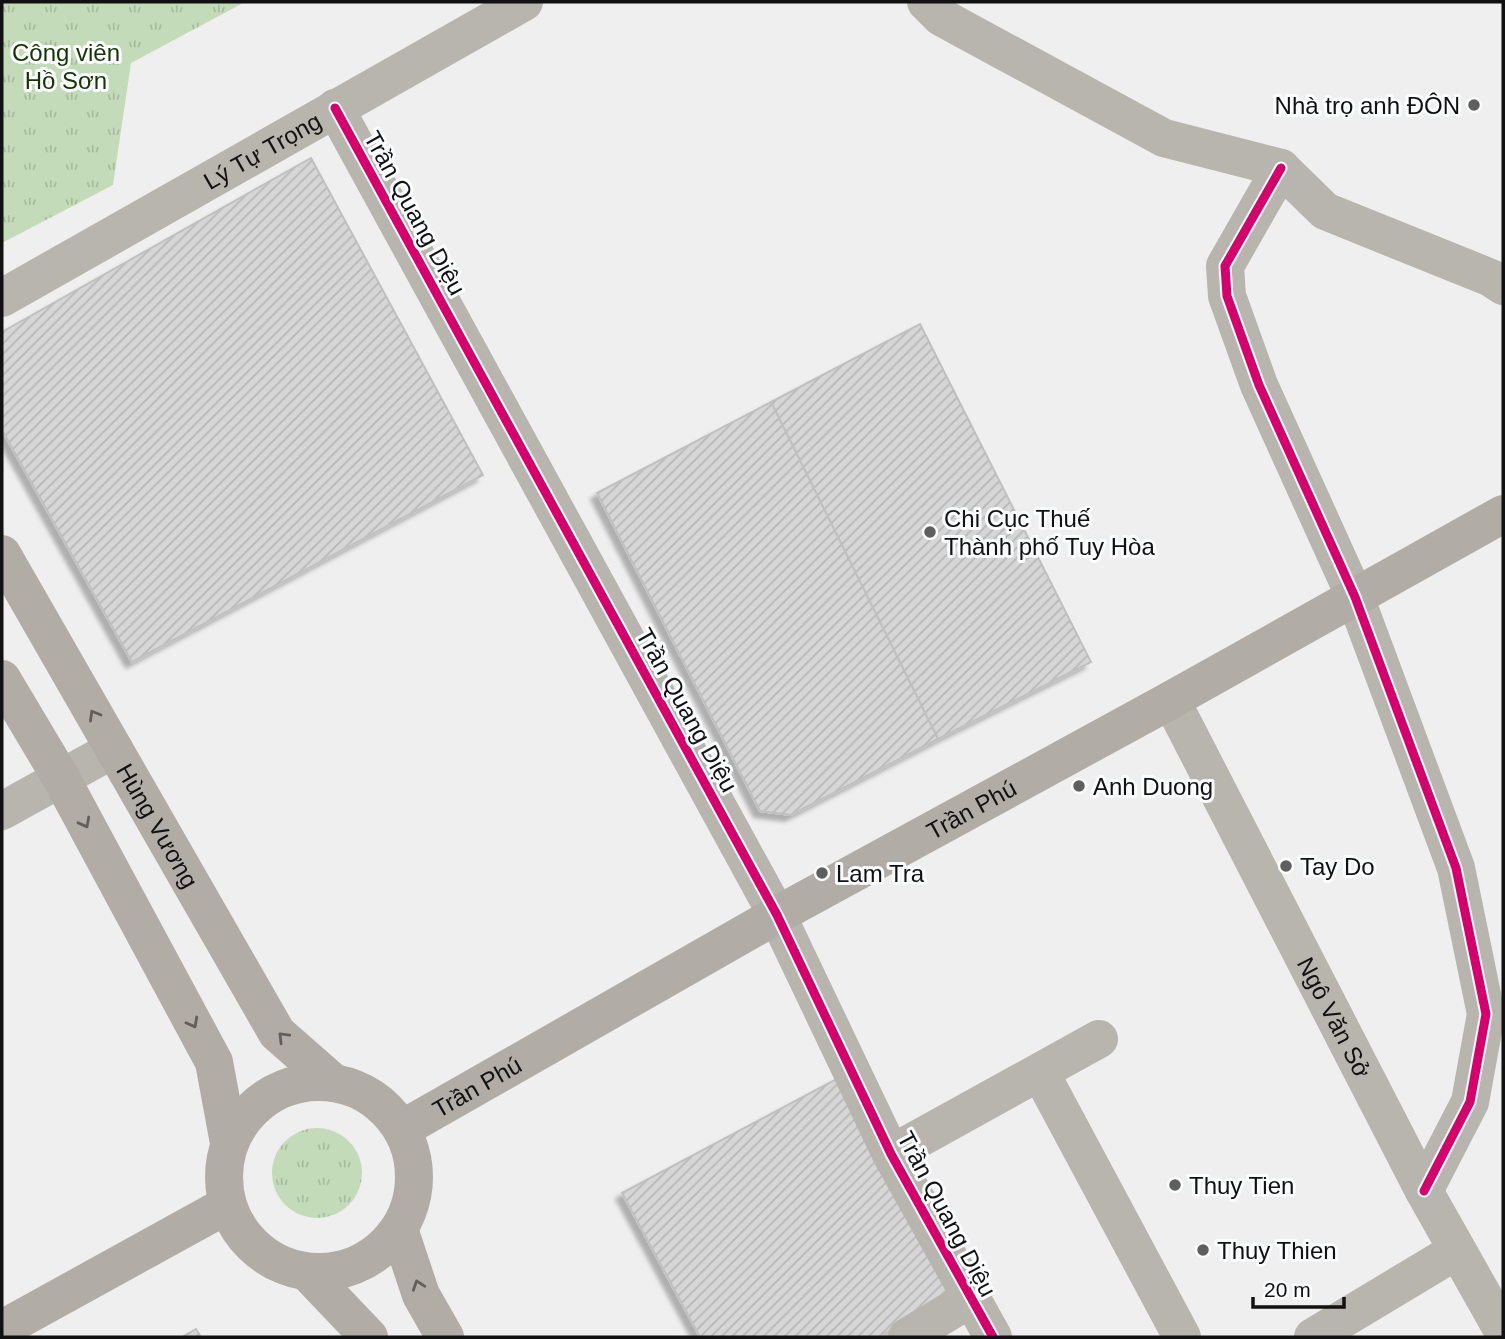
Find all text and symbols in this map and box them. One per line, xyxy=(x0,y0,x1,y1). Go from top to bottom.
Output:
park label: Công viên Hồ Sơn xyxy=(12,39,120,94)
place label: Nhà trọ anh ĐÔN xyxy=(1275,92,1460,119)
marker: Nhà trọ anh ĐÔN xyxy=(1466,97,1482,113)
street label: Lý Tự Trọng xyxy=(199,107,325,194)
street label: Trần Quang Diệu xyxy=(359,126,471,300)
place label: Chi Cục Thuế Thành phố Tuy Hòa xyxy=(944,505,1155,560)
marker: Chi Cục Thuế Thành phố Tuy Hòa xyxy=(922,524,938,540)
street label: Trần Quang Diệu xyxy=(631,623,743,797)
one-way arrow xyxy=(89,709,102,722)
street label: Hùng Vương xyxy=(112,759,204,892)
place label: Anh Duong xyxy=(1093,773,1213,800)
street label: Trần Phú xyxy=(922,774,1021,844)
marker: Anh Duong xyxy=(1071,778,1087,794)
one-way arrow xyxy=(77,816,90,828)
place label: Tay Do xyxy=(1300,853,1375,880)
marker: Tay Do xyxy=(1278,858,1294,874)
place label: Lam Tra xyxy=(836,860,925,887)
marker: Lam Tra xyxy=(814,865,830,881)
street label: Ngô Văn Sở xyxy=(1292,953,1377,1082)
one-way arrow xyxy=(185,1016,198,1028)
one-way arrow xyxy=(278,1033,291,1046)
street label: Trần Phú xyxy=(427,1050,526,1122)
street label: Trần Quang Diệu xyxy=(892,1127,1002,1301)
place label: Thuy Tien xyxy=(1189,1172,1294,1199)
marker: Thuy Tien xyxy=(1167,1177,1183,1193)
place label: Thuy Thien xyxy=(1217,1237,1337,1264)
marker: Thuy Thien xyxy=(1195,1242,1211,1258)
scale bar xyxy=(1253,1266,1344,1310)
text: 20 m xyxy=(1264,1278,1311,1301)
one-way arrow xyxy=(412,1279,426,1291)

